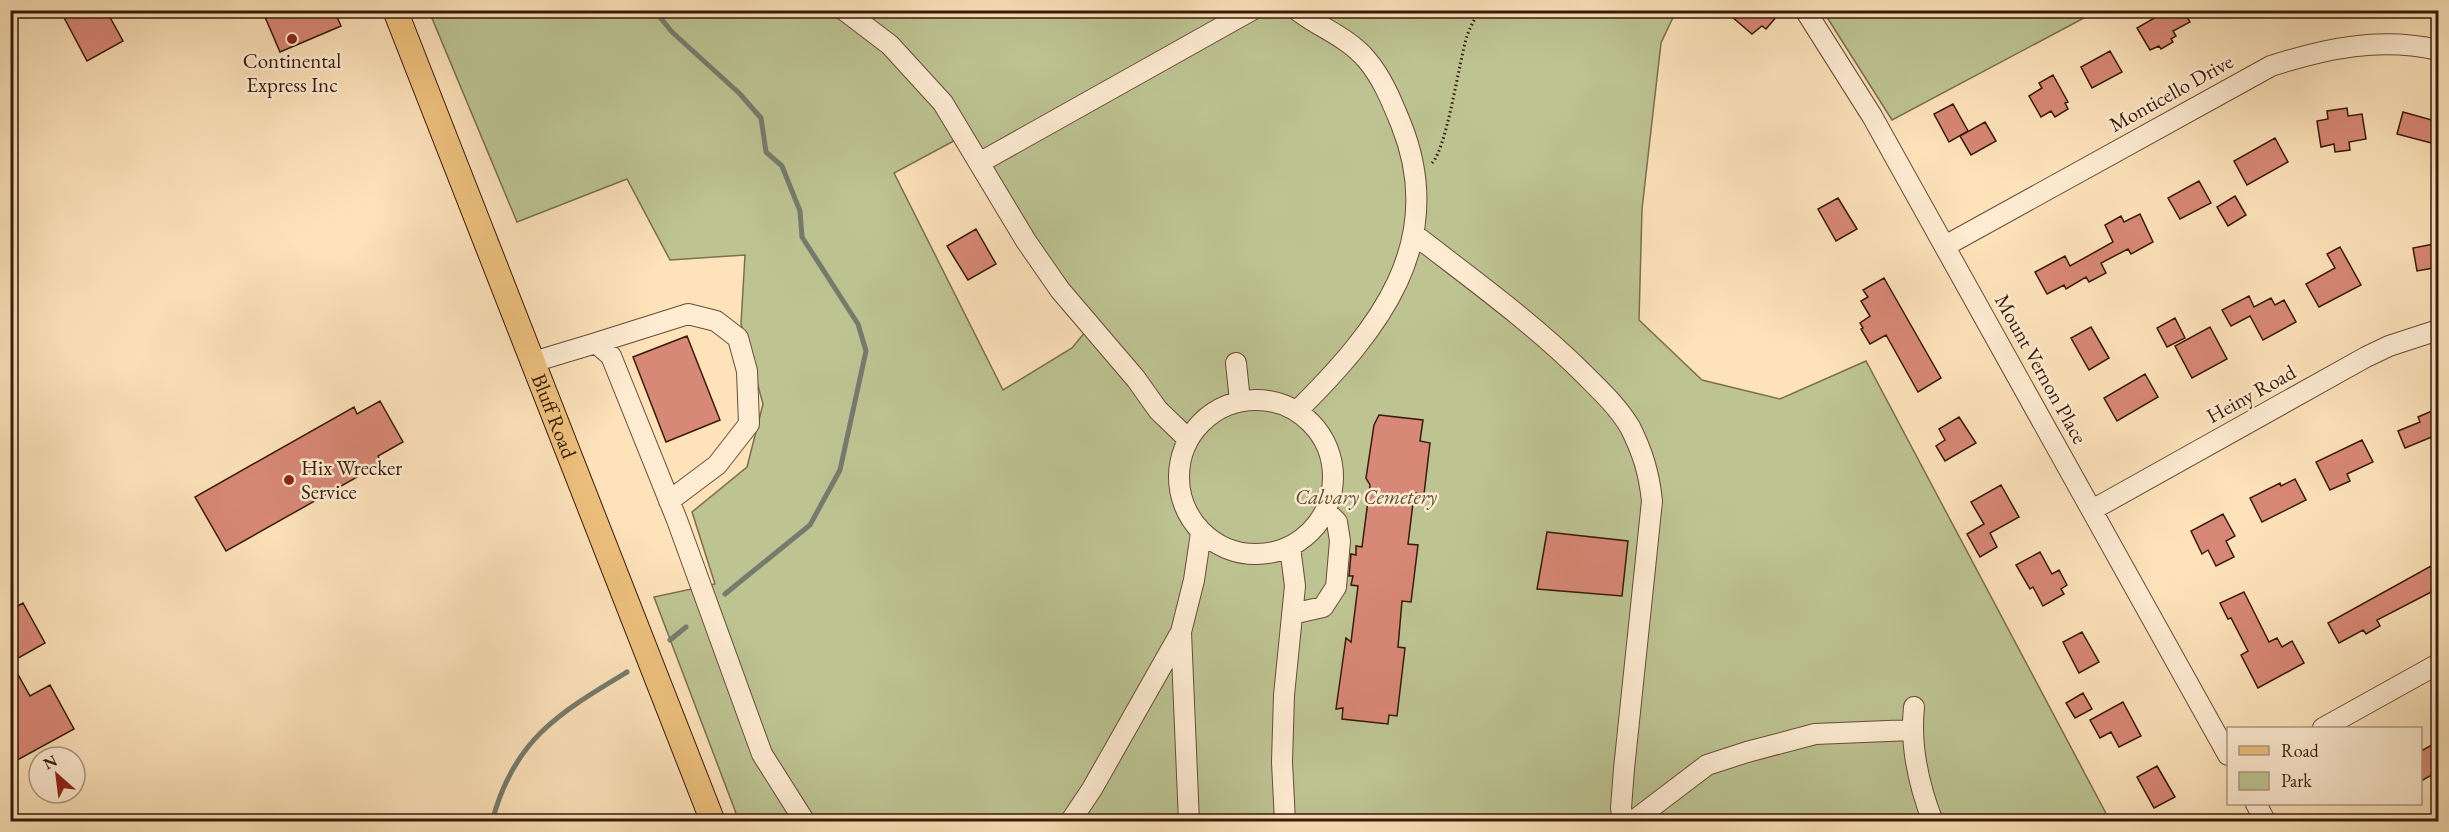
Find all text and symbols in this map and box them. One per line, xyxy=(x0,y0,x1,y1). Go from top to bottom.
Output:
marker: Continental Express Inc xyxy=(285,32,299,46)
place label: Continental Express Inc xyxy=(243,47,341,98)
street label: Monticello Drive xyxy=(2104,47,2237,138)
street label: Mount Vernon Place xyxy=(1989,289,2094,448)
street label: Heiny Road xyxy=(2201,358,2300,429)
street label: Bluff Road xyxy=(526,370,583,462)
place label: Hix Wrecker Service xyxy=(301,454,402,505)
marker: Hix Wrecker Service xyxy=(282,473,296,487)
park label: Calvary Cemetery xyxy=(1295,483,1438,510)
legend xyxy=(2227,727,2422,805)
text: Road xyxy=(2281,739,2320,762)
north arrow xyxy=(27,745,87,805)
text: N xyxy=(40,750,61,775)
text: Park xyxy=(2281,769,2312,792)

